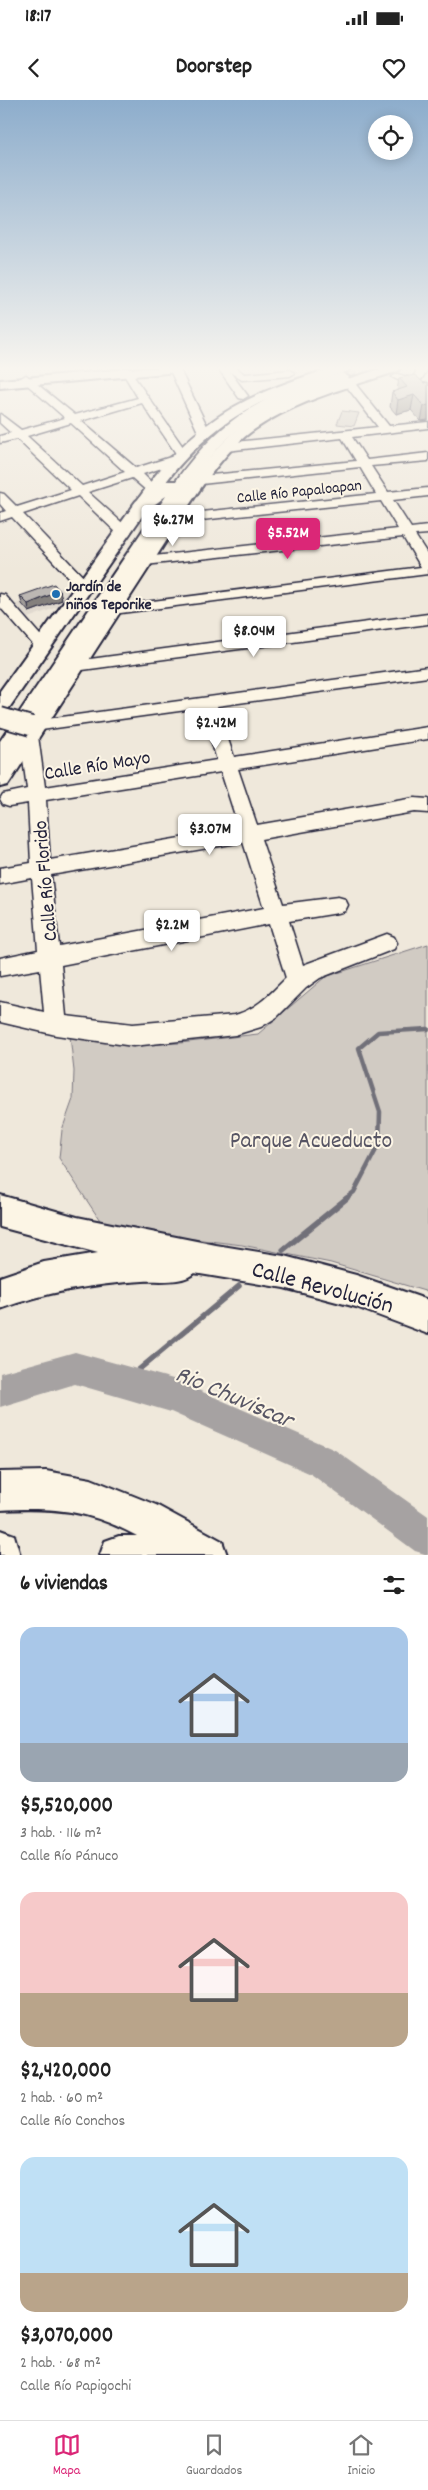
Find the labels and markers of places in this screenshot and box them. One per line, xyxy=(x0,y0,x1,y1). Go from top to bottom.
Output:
pin: $6.27M xyxy=(132,504,214,547)
pin: $5.52M xyxy=(247,518,329,560)
place label: Jardín de niños Teporike xyxy=(66,576,152,617)
marker: Jardín de niños Teporike xyxy=(50,588,62,600)
pin: $8.04M xyxy=(213,616,295,658)
pin: $2.42M xyxy=(175,708,257,750)
pin: $3.07M xyxy=(169,814,251,856)
pin: $2.2M xyxy=(137,910,207,952)

